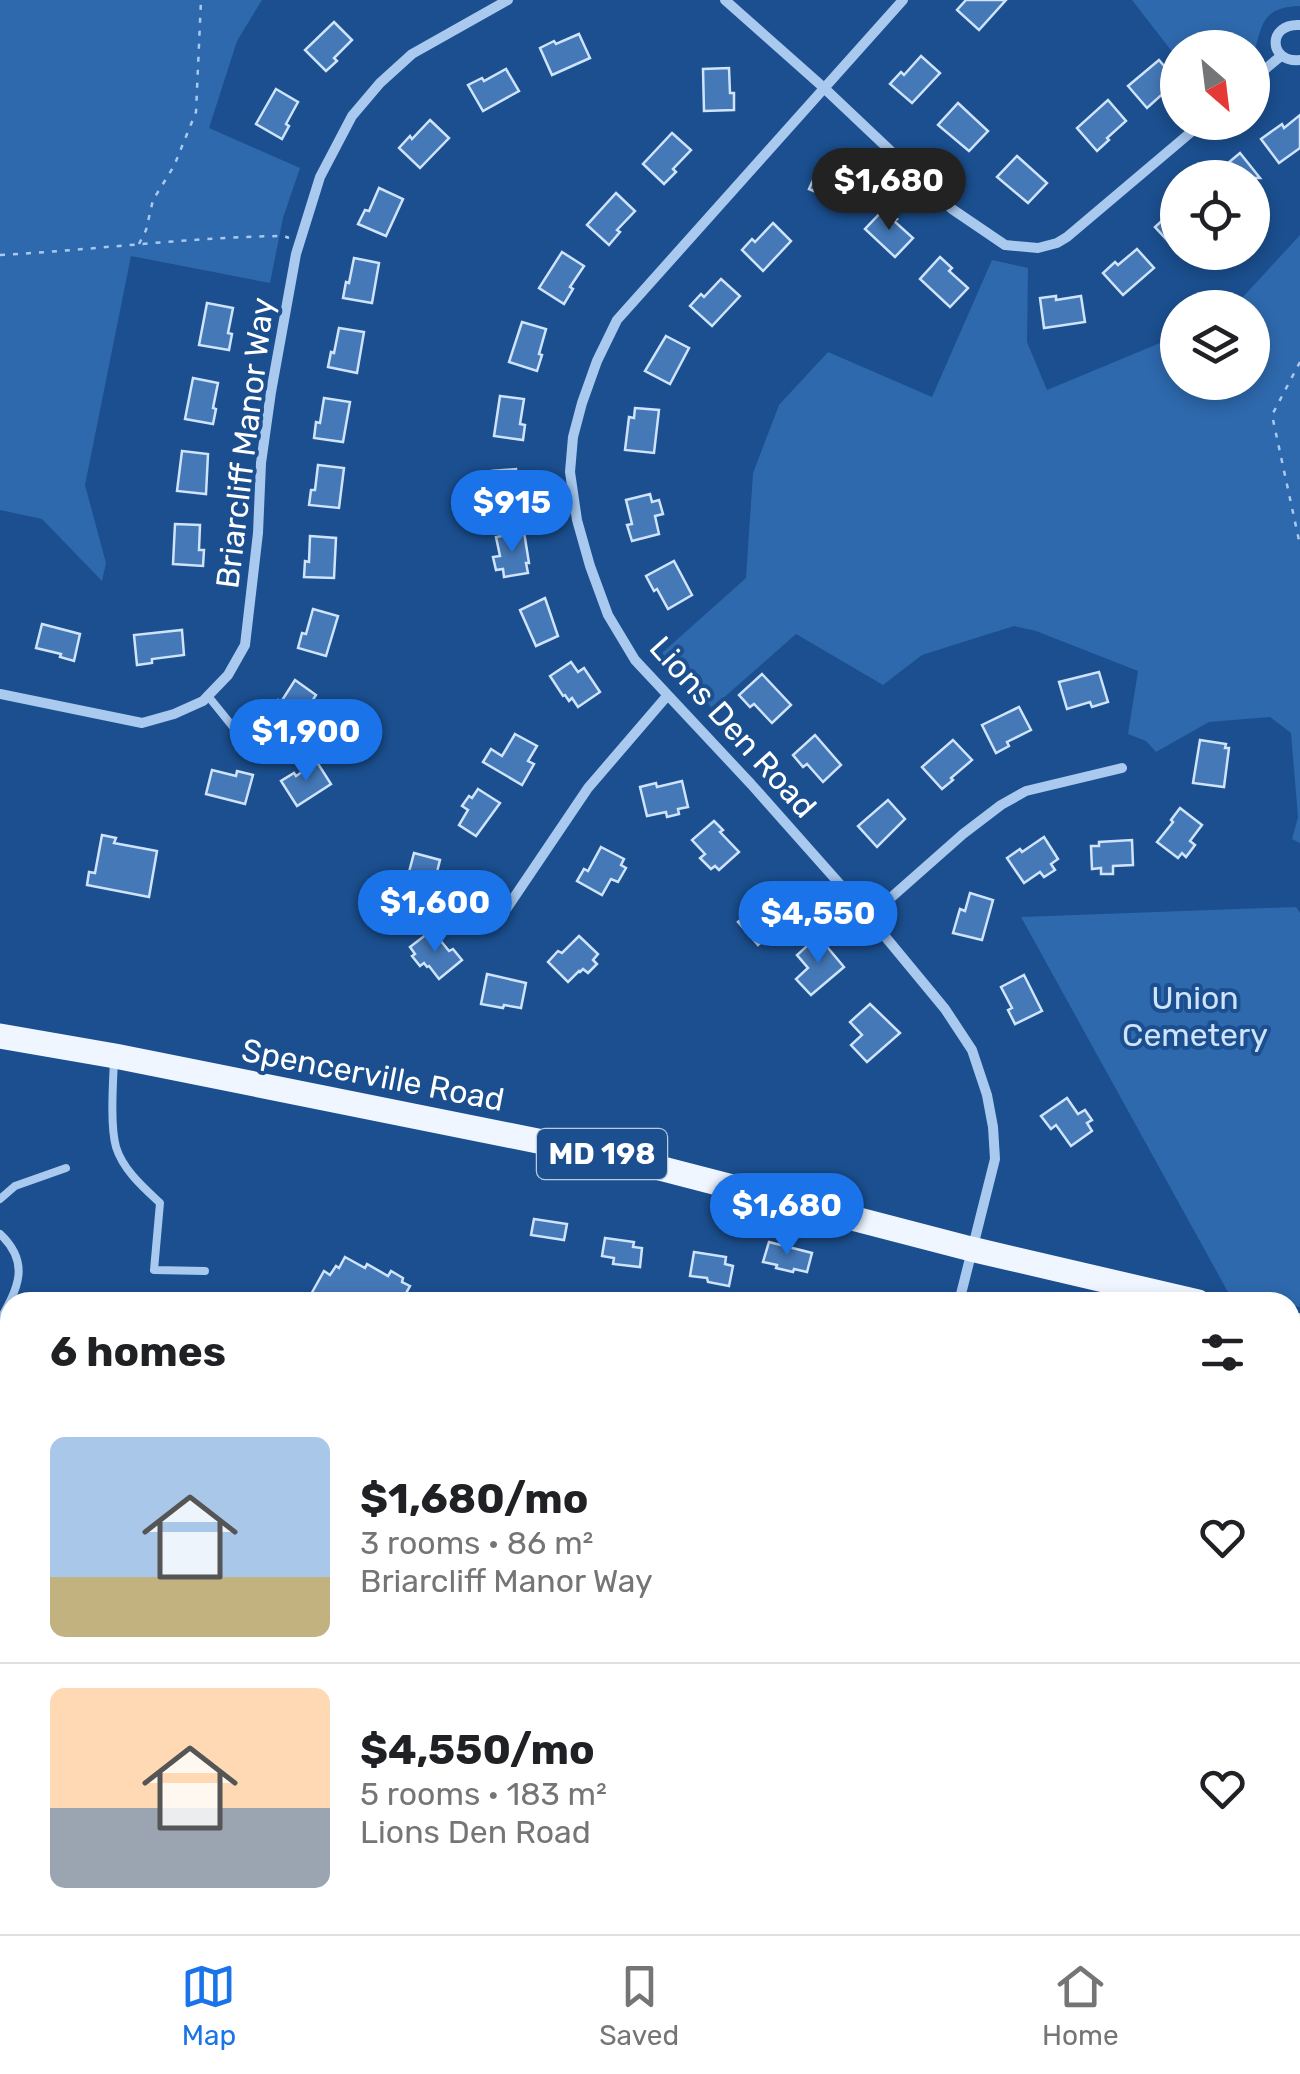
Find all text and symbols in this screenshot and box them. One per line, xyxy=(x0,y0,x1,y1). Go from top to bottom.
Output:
north arrow xyxy=(1160,30,1270,140)
map controls xyxy=(1160,30,1270,400)
pin: $1,680 xyxy=(808,148,970,233)
button: locate xyxy=(1160,160,1270,270)
text: $1,680 xyxy=(834,161,944,199)
button: layers xyxy=(1160,290,1270,400)
street label: Briarcliff Manor Way xyxy=(208,295,282,591)
pin: $915 xyxy=(453,470,571,555)
text: $915 xyxy=(473,483,551,521)
street label: Lions Den Road xyxy=(642,629,824,825)
pin: $1,900 xyxy=(225,699,387,784)
text: $1,900 xyxy=(252,712,360,750)
pin: $1,600 xyxy=(354,870,516,955)
pin: $4,550 xyxy=(737,881,899,966)
text: $1,600 xyxy=(380,883,490,921)
text: $4,550 xyxy=(760,894,876,932)
park label: Union Cemetery xyxy=(1122,979,1268,1054)
street label: Spencerville Road xyxy=(238,1031,508,1119)
road number: MD 198 xyxy=(537,1129,667,1179)
pin: $1,680 xyxy=(706,1173,868,1258)
text: $1,680 xyxy=(732,1186,842,1224)
icon: filters xyxy=(1195,1325,1250,1380)
text: 6 homes xyxy=(50,1327,226,1377)
text: $1,680/mo xyxy=(360,1474,588,1524)
icon: home xyxy=(130,1477,250,1597)
icon: heart xyxy=(1195,1510,1250,1565)
text: 3 rooms · 86 m² xyxy=(360,1524,594,1562)
text: Briarcliff Manor Way xyxy=(360,1562,653,1600)
text: $4,550/mo xyxy=(360,1725,595,1775)
icon: home xyxy=(130,1728,250,1848)
icon: heart xyxy=(1195,1761,1250,1816)
text: 5 rooms · 183 m² xyxy=(360,1775,607,1813)
text: Lions Den Road xyxy=(360,1813,591,1851)
tab: Map xyxy=(181,1959,236,2052)
tab: Saved xyxy=(599,1959,679,2052)
tab: Home xyxy=(1042,1959,1119,2052)

